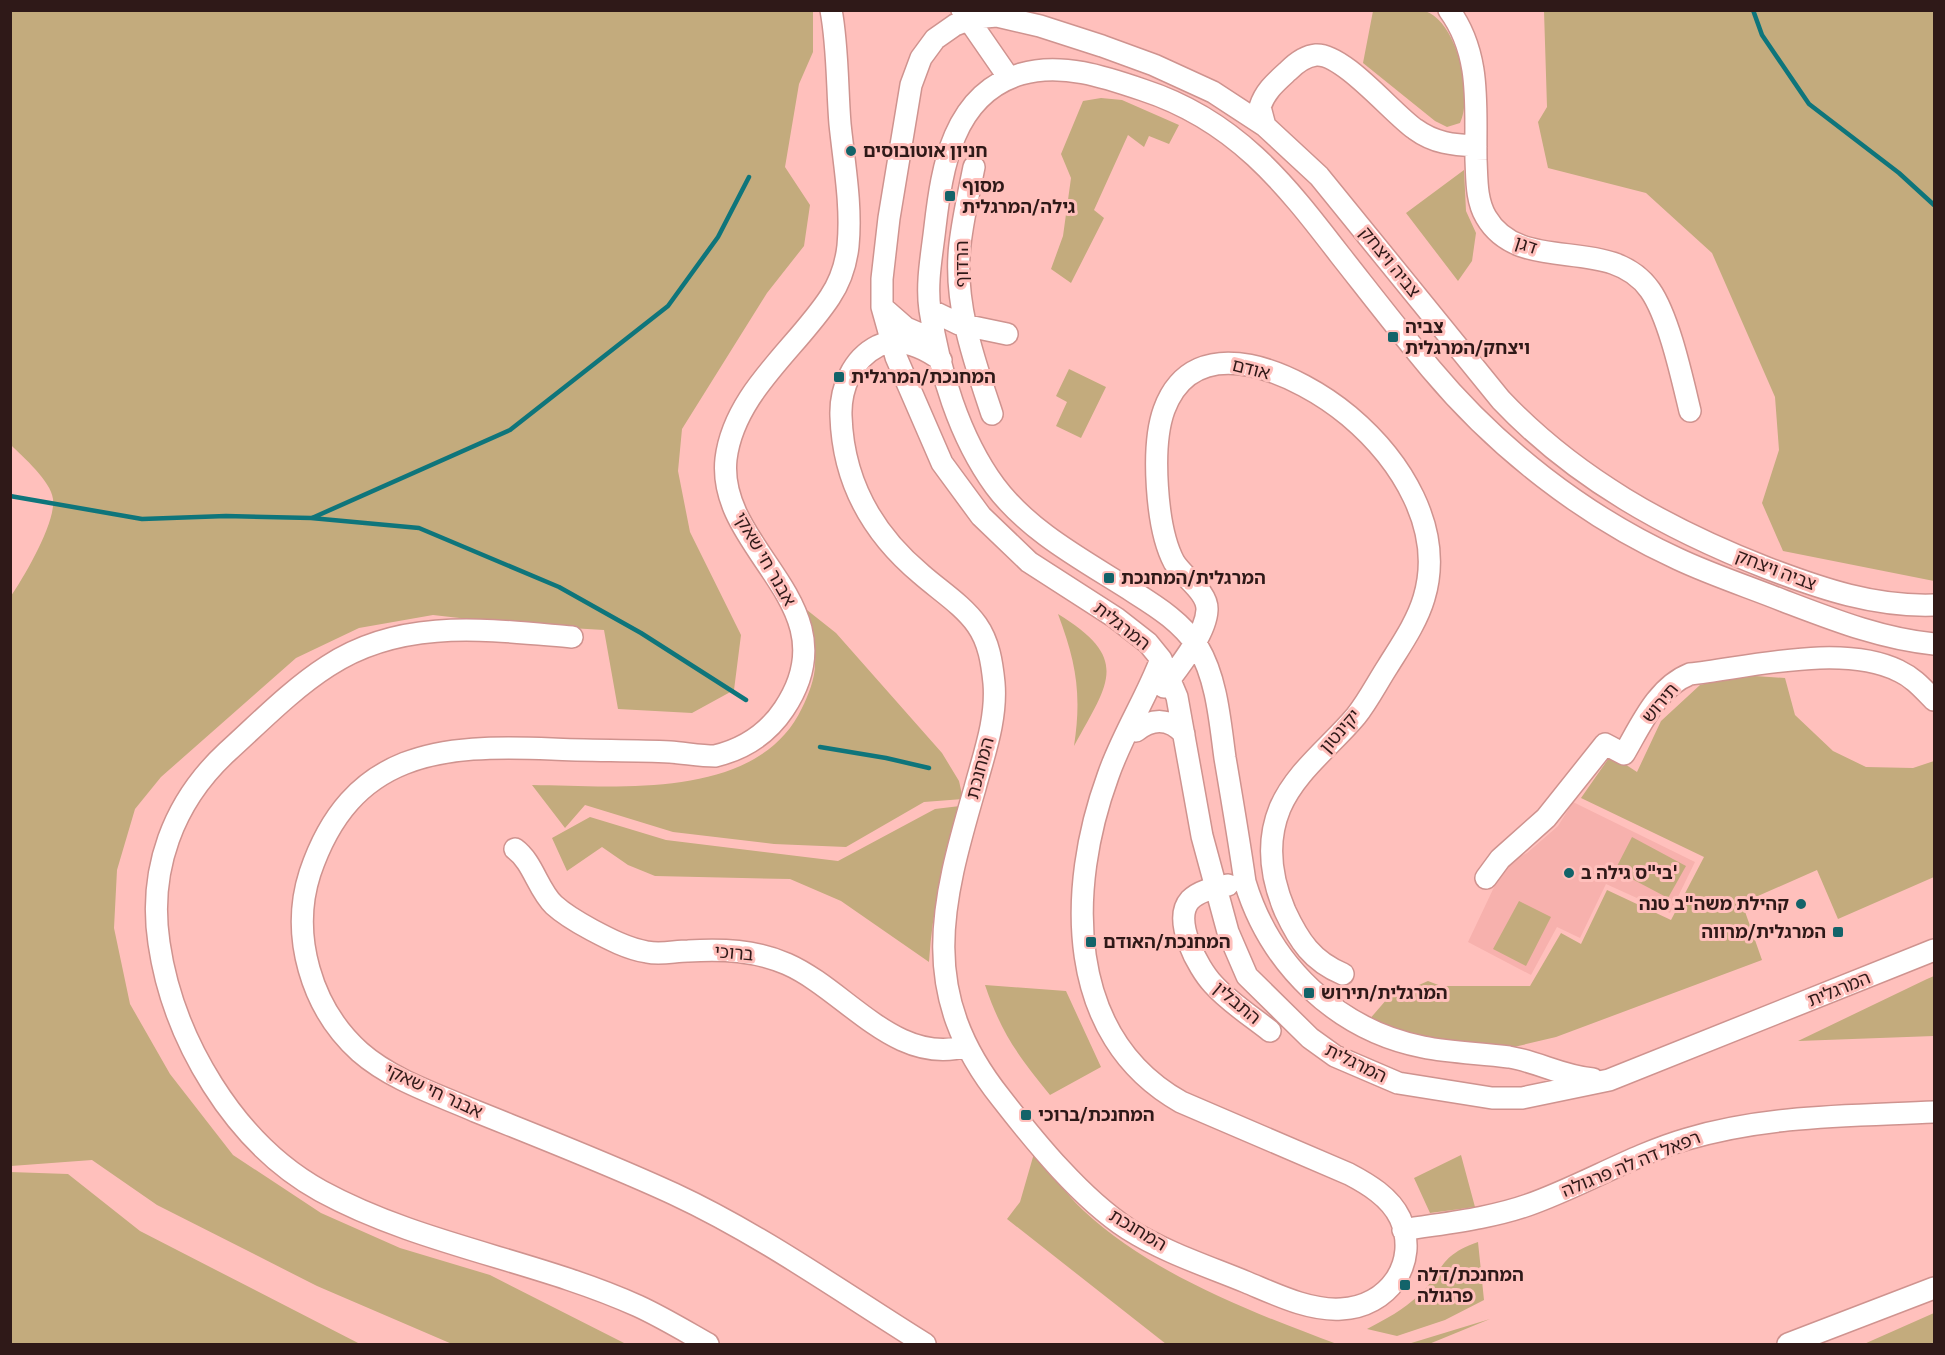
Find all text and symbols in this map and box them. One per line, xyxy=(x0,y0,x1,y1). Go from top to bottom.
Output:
place label: חניון אוטובוסים xyxy=(863,139,988,162)
marker: חניון אוטובוסים xyxy=(844,144,858,158)
place label: מסוף גילה/המרגלית xyxy=(962,174,1075,218)
marker: מסוף גילה/המרגלית xyxy=(943,189,957,203)
street label: צביה ויצחק xyxy=(1355,222,1426,302)
street label: דגן xyxy=(1512,230,1541,259)
street label: הרדוף xyxy=(950,240,973,288)
place label: צביה ויצחק/המרגלית xyxy=(1405,315,1530,359)
marker: צביה ויצחק/המרגלית xyxy=(1386,330,1400,344)
street label: אודם xyxy=(1230,353,1273,384)
place label: המחנכת/המרגלית xyxy=(851,365,996,388)
marker: המחנכת/המרגלית xyxy=(832,370,846,384)
street label: אבנר חי שאקי xyxy=(729,508,802,610)
street label: צביה ויצחק xyxy=(1733,544,1820,595)
place label: המרגלית/המחנכת xyxy=(1121,566,1266,589)
marker: המרגלית/המחנכת xyxy=(1102,571,1116,585)
street label: המרגלית xyxy=(1089,596,1155,655)
street label: תירוש xyxy=(1636,678,1683,727)
street label: יקינטון xyxy=(1314,704,1365,758)
street label: המחנכת xyxy=(960,734,999,801)
place label: בי"ס גילה ב' xyxy=(1581,861,1678,884)
marker: בי"ס גילה ב' xyxy=(1562,866,1576,880)
place label: קהילת משה"ב טנה xyxy=(1639,892,1789,915)
marker: קהילת משה"ב טנה xyxy=(1794,897,1808,911)
place label: המרגלית/מרווה xyxy=(1701,920,1826,943)
marker: המרגלית/מרווה xyxy=(1831,925,1845,939)
place label: המחנכת/האודם xyxy=(1103,930,1231,953)
marker: המחנכת/האודם xyxy=(1084,935,1098,949)
street label: ברוכי xyxy=(713,939,755,966)
street label: המרגלית xyxy=(1804,966,1874,1012)
street label: התבלין xyxy=(1209,976,1266,1029)
place label: המרגלית/תירוש xyxy=(1321,981,1448,1004)
marker: המרגלית/תירוש xyxy=(1302,986,1316,1000)
street label: המרגלית xyxy=(1322,1038,1391,1087)
street label: אבנר חי שאקי xyxy=(382,1058,486,1123)
place label: המחנכת/ברוכי xyxy=(1038,1103,1155,1126)
marker: המחנכת/ברוכי xyxy=(1019,1108,1033,1122)
street label: רפאל דה לה פרגולה xyxy=(1558,1125,1704,1202)
street label: המחנכת xyxy=(1105,1203,1171,1256)
place label: המחנכת/דלה פרגולה xyxy=(1417,1263,1524,1307)
marker: המחנכת/דלה פרגולה xyxy=(1398,1278,1412,1292)

